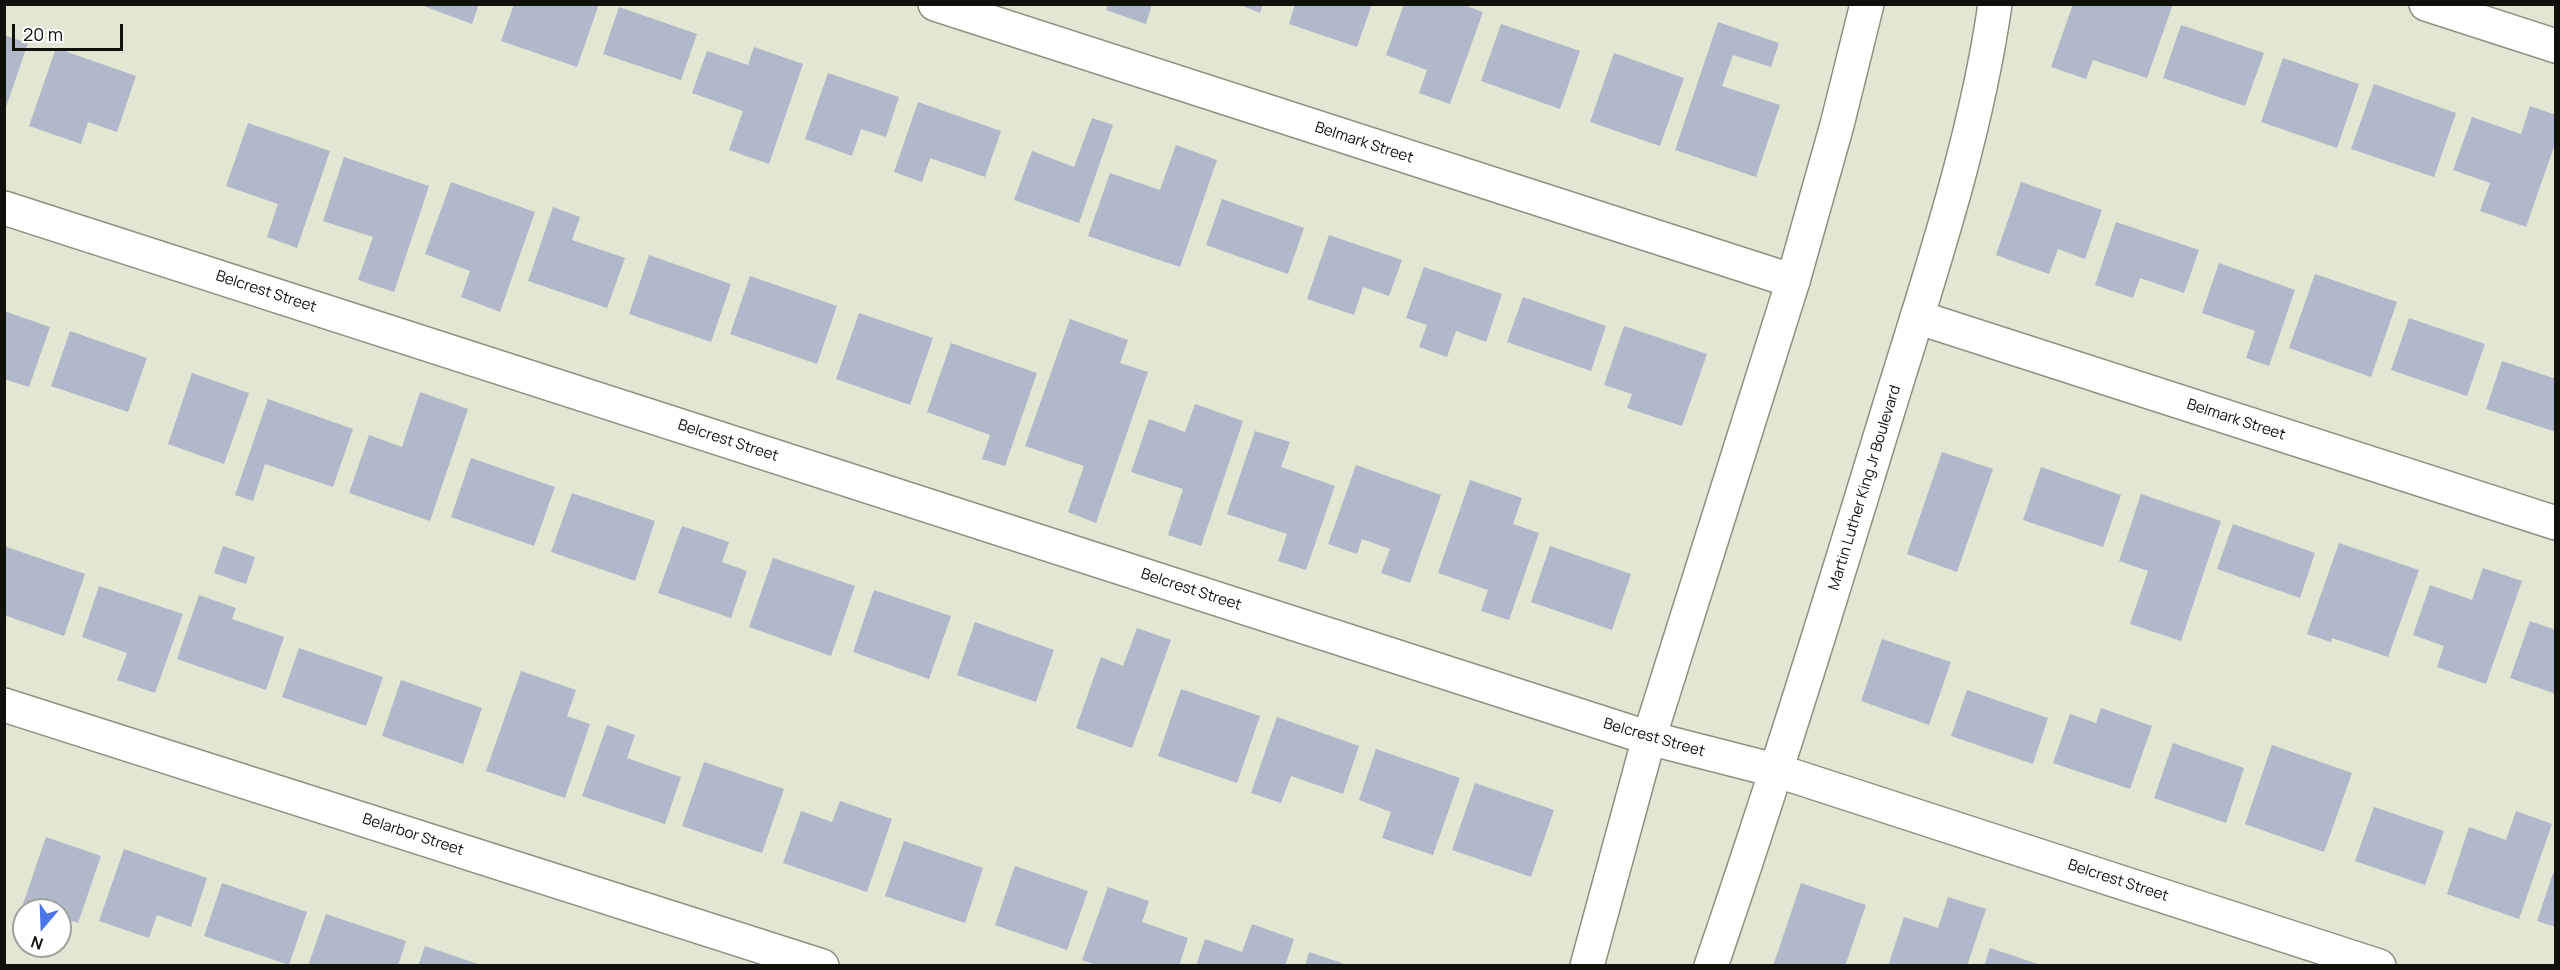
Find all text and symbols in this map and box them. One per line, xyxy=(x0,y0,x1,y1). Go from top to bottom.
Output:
scale bar xyxy=(15,12,126,50)
text: 20 m xyxy=(23,22,63,46)
street label: Belmark Street xyxy=(1313,119,1415,167)
street label: Belcrest Street xyxy=(213,267,319,317)
street label: Martin Luther King Jr Boulevard xyxy=(1825,383,1905,593)
street label: Belmark Street xyxy=(2185,396,2287,444)
street label: Belcrest Street xyxy=(675,416,781,466)
street label: Belcrest Street xyxy=(1138,565,1244,615)
street label: Belcrest Street xyxy=(1601,715,1707,761)
street label: Belarbor Street xyxy=(360,810,466,860)
street label: Belcrest Street xyxy=(2065,856,2171,906)
north arrow xyxy=(12,898,72,958)
text: N xyxy=(28,931,46,955)

